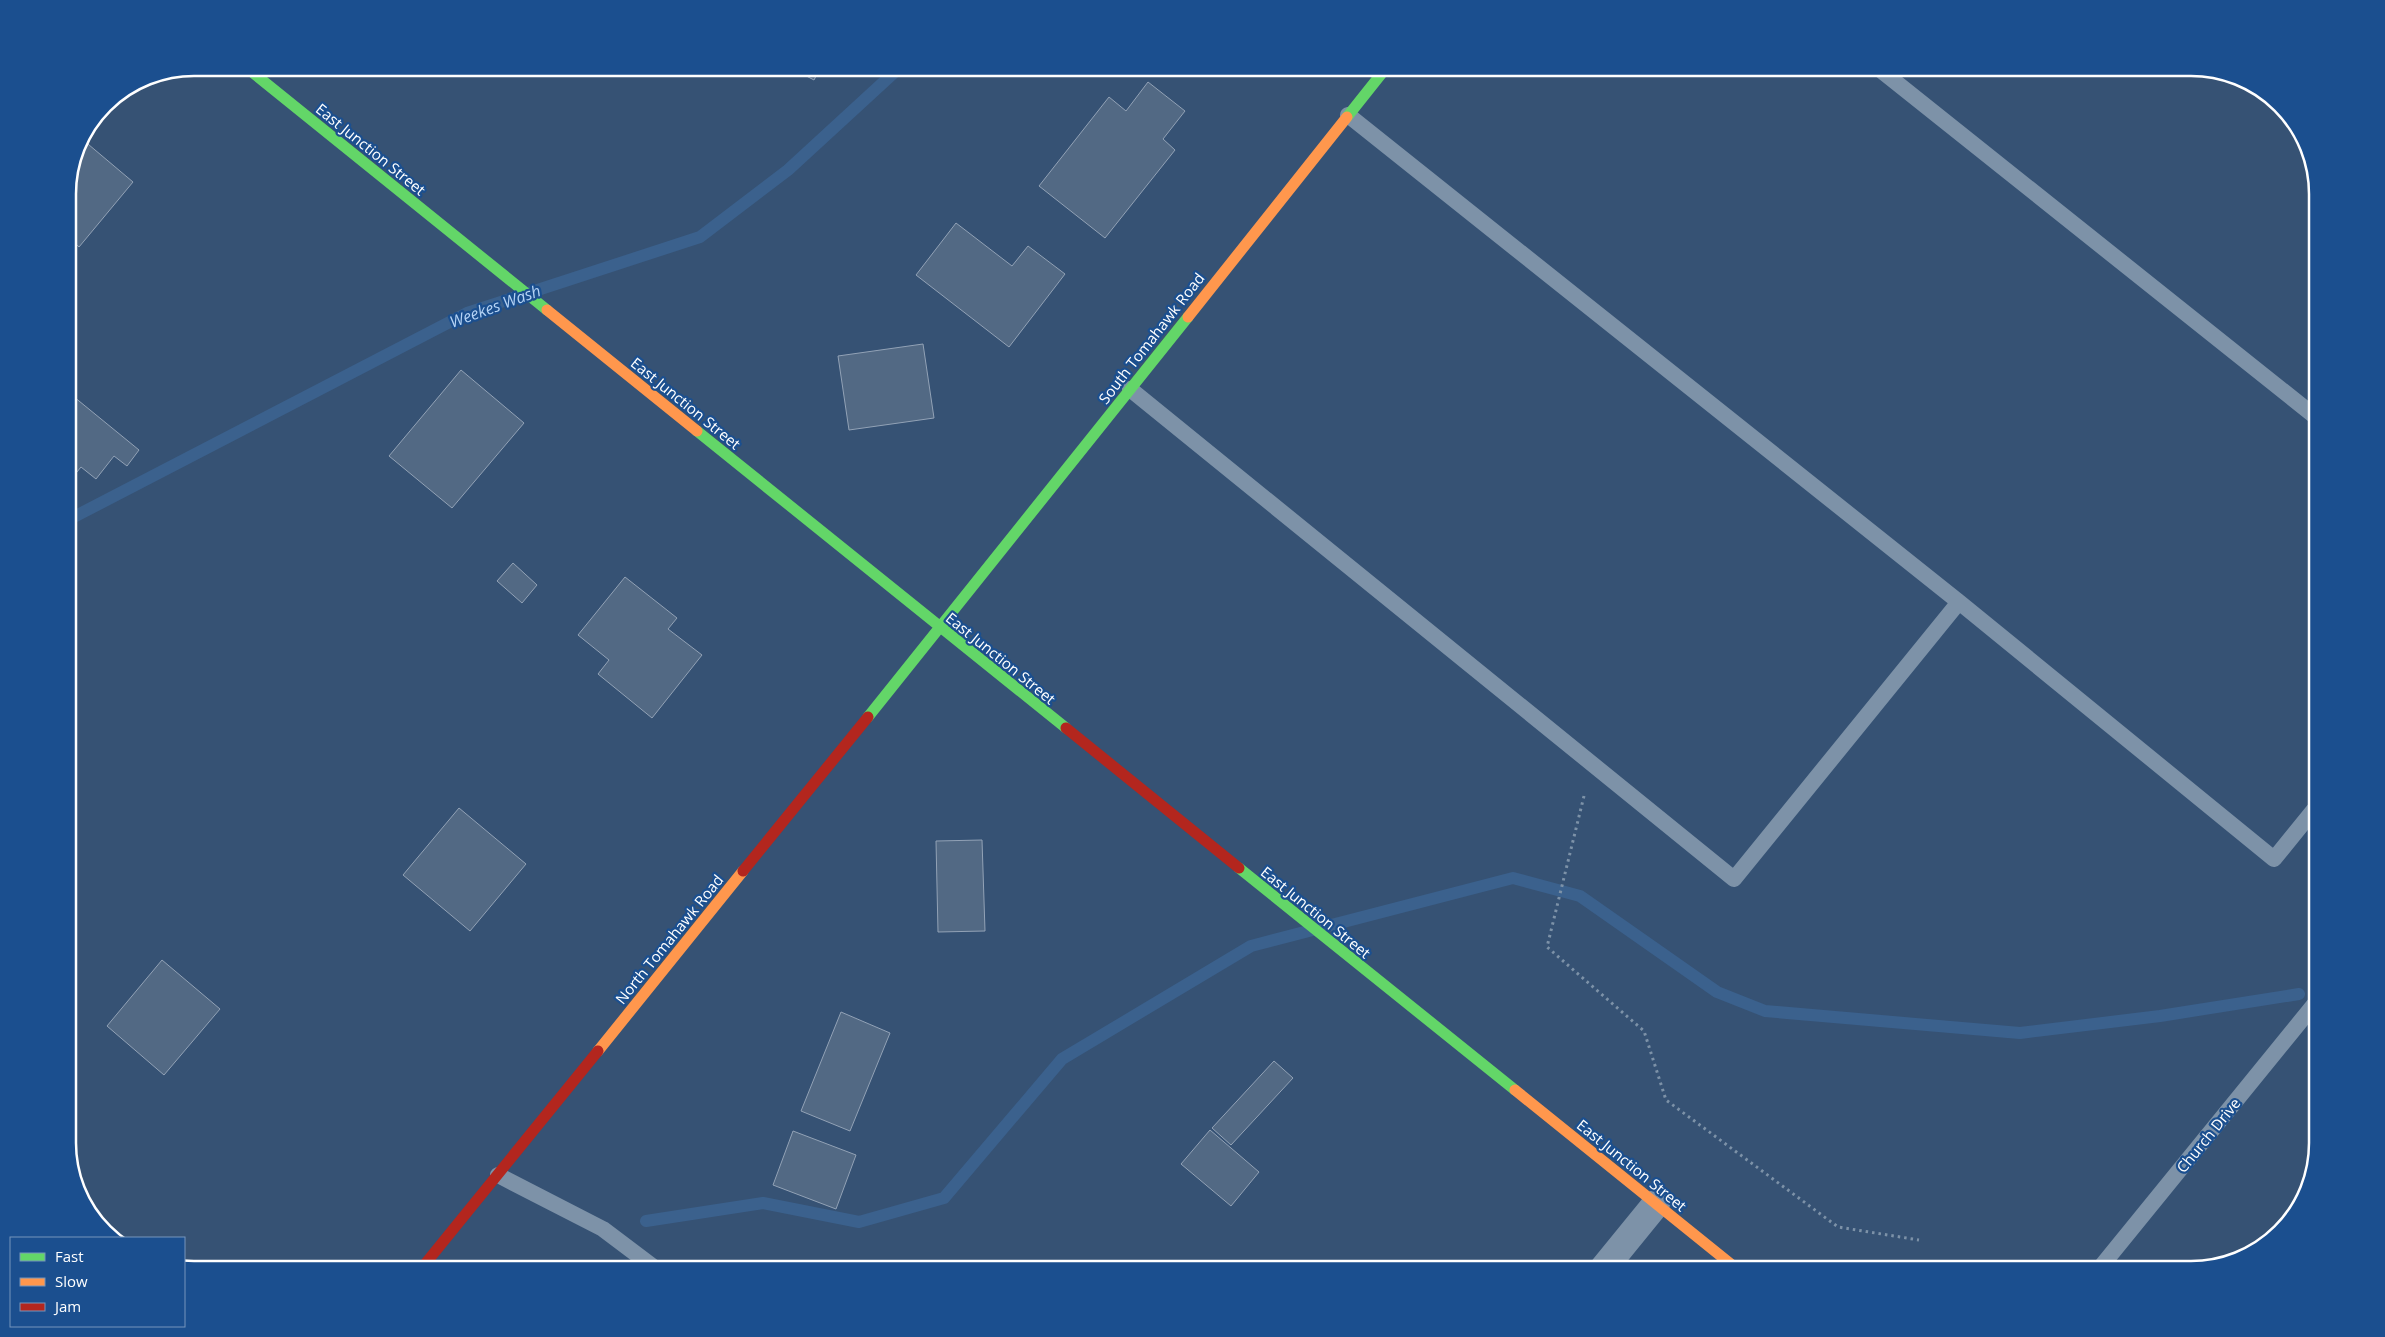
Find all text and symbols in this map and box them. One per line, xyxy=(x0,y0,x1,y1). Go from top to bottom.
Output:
street label: East Junction Street xyxy=(312,98,430,200)
street label: South Tomahawk Road xyxy=(1094,268,1208,408)
water label: Weekes Wash xyxy=(446,279,544,333)
street label: East Junction Street xyxy=(627,352,745,454)
street label: East Junction Street xyxy=(942,607,1060,709)
street label: East Junction Street xyxy=(1257,861,1375,963)
street label: North Tomahawk Road xyxy=(611,870,727,1008)
street label: Church Drive xyxy=(2172,1093,2244,1177)
street label: East Junction Street xyxy=(1573,1114,1691,1216)
legend xyxy=(10,1237,185,1327)
text: Fast xyxy=(55,1246,84,1266)
text: Slow xyxy=(55,1271,88,1291)
text: Jam xyxy=(53,1296,81,1316)

